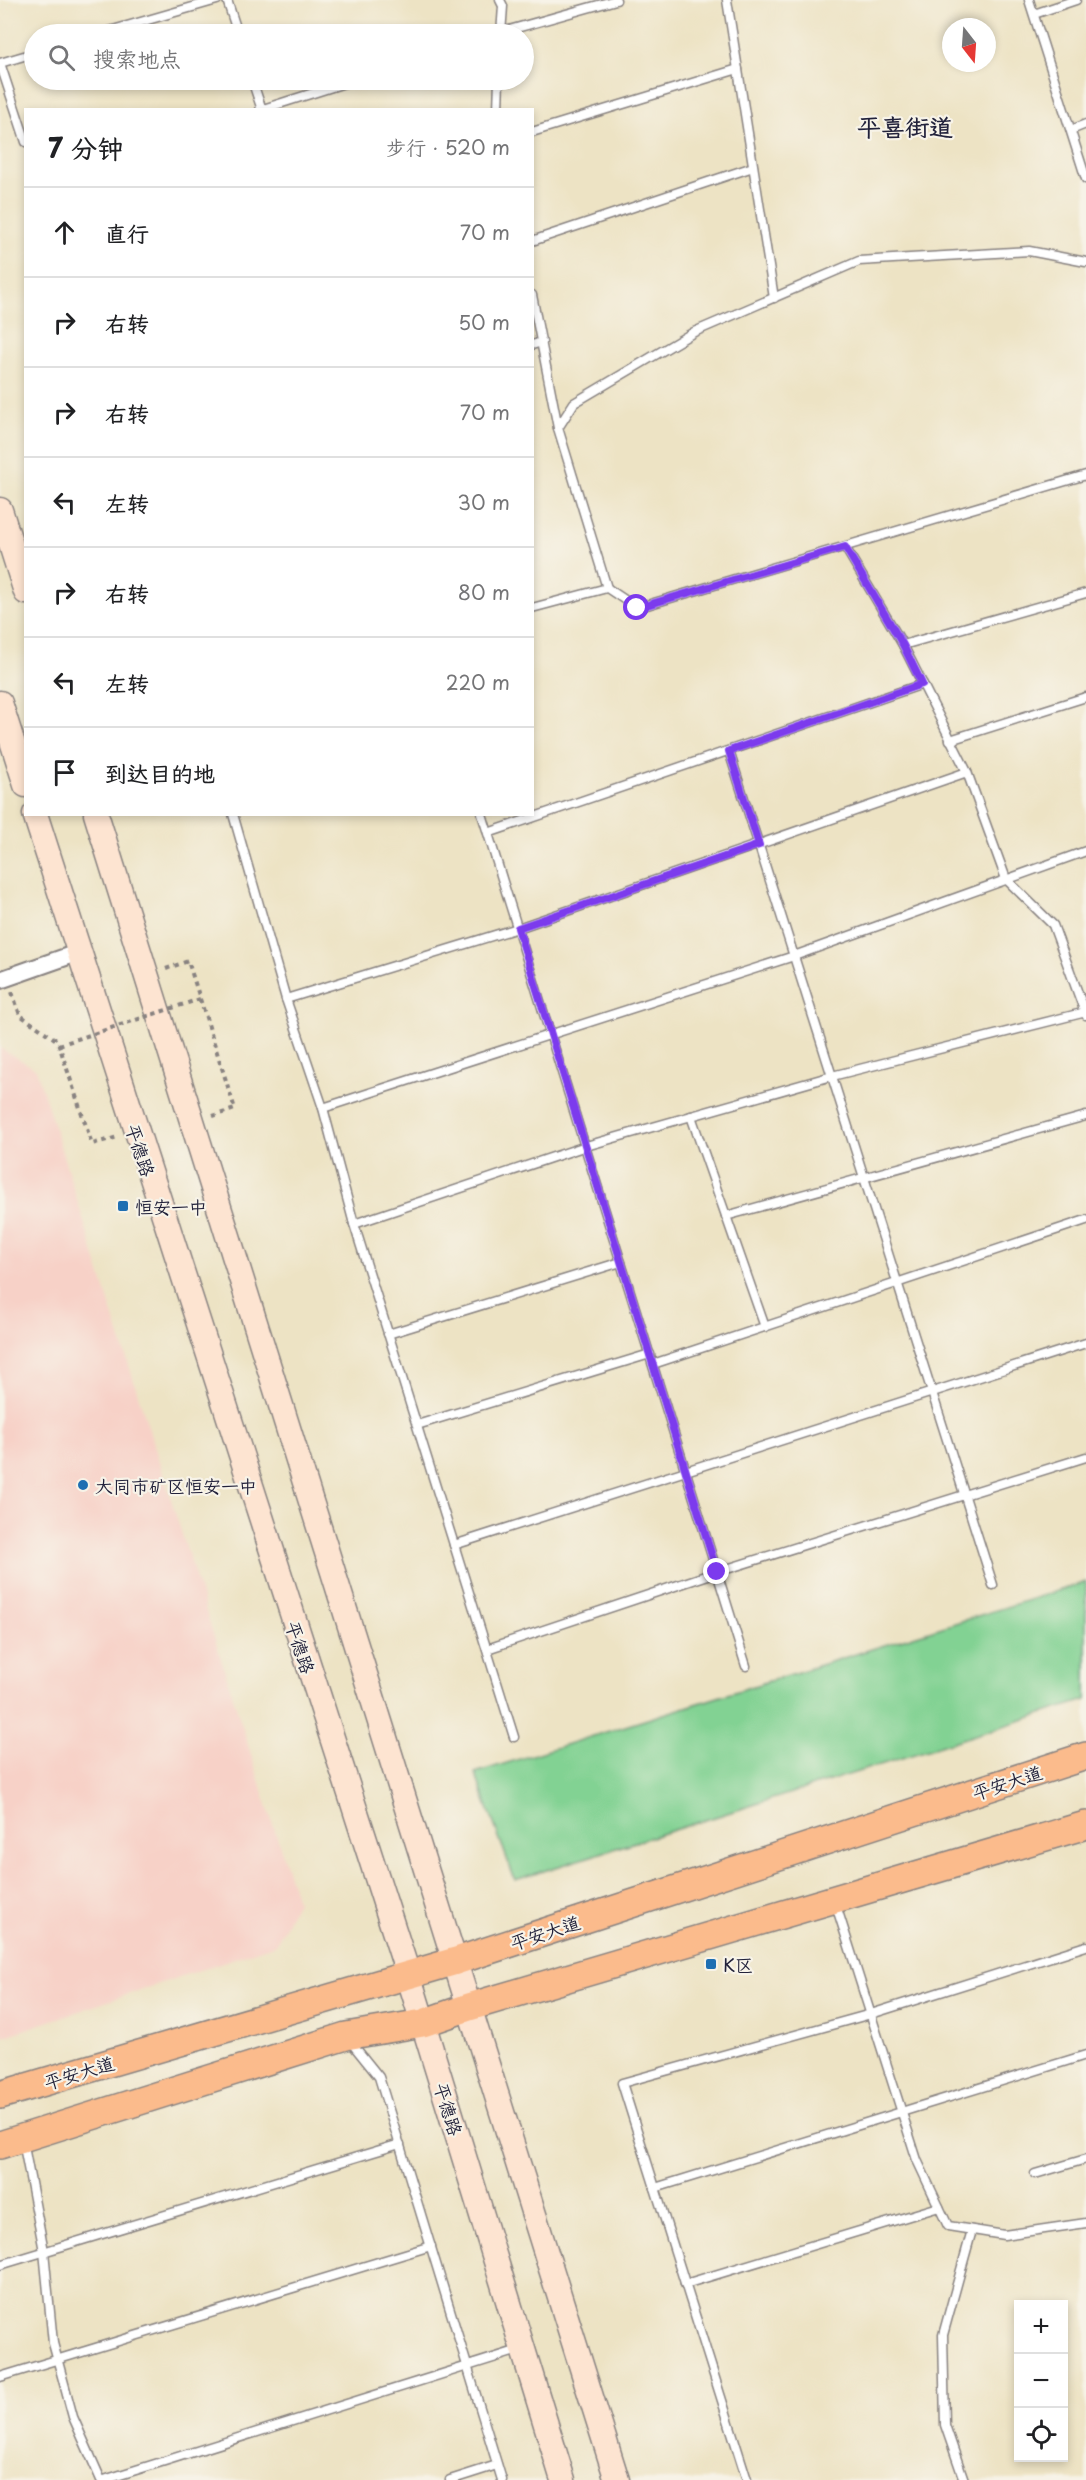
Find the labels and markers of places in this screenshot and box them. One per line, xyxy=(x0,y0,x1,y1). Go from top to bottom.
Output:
place label: 恒安一中 xyxy=(135,1193,207,1220)
marker: 恒安一中 xyxy=(116,1199,130,1213)
place label: 大同市矿区恒安一中 xyxy=(95,1472,257,1499)
marker: 大同市矿区恒安一中 xyxy=(76,1478,90,1492)
place label: K区 xyxy=(723,1951,753,1978)
marker: K区 xyxy=(704,1957,718,1971)

